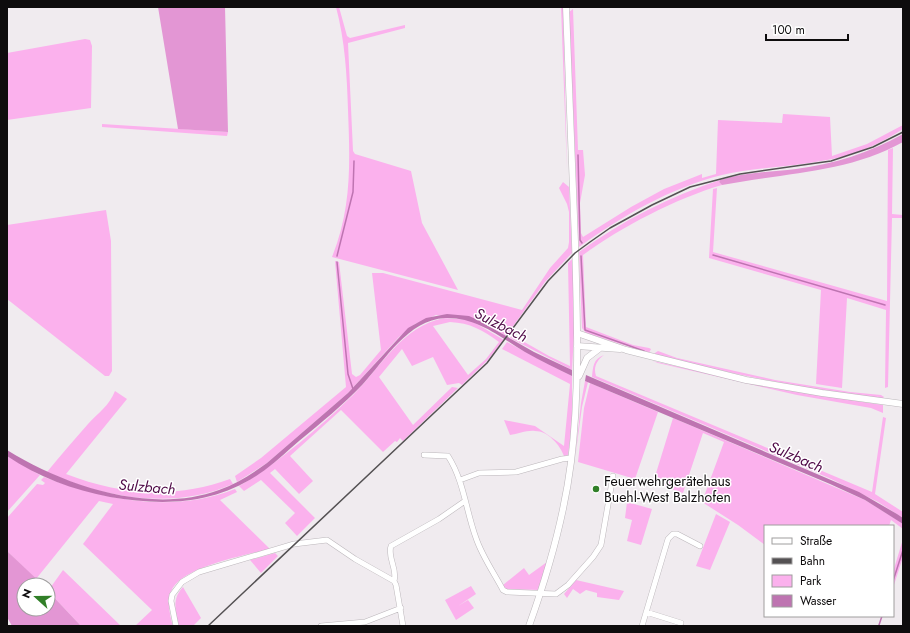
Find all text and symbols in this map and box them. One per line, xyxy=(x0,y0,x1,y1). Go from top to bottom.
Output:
scale bar xyxy=(766,16,848,42)
text: 100 m xyxy=(772,21,805,39)
water label: Sulzbach xyxy=(471,302,531,348)
water label: Sulzbach xyxy=(766,436,826,478)
place label: Feuerwehrgerätehaus Buehl-West Balzhofen xyxy=(604,471,731,507)
water label: Sulzbach xyxy=(118,474,176,500)
marker: Feuerwehrgerätehaus Buehl-West Balzhofen xyxy=(591,484,601,494)
legend xyxy=(764,525,894,617)
text: Straße xyxy=(800,532,832,550)
text: Bahn xyxy=(800,552,825,570)
text: Park xyxy=(800,572,822,590)
north arrow xyxy=(16,577,56,617)
text: N xyxy=(18,586,36,600)
text: Wasser xyxy=(800,592,837,610)

